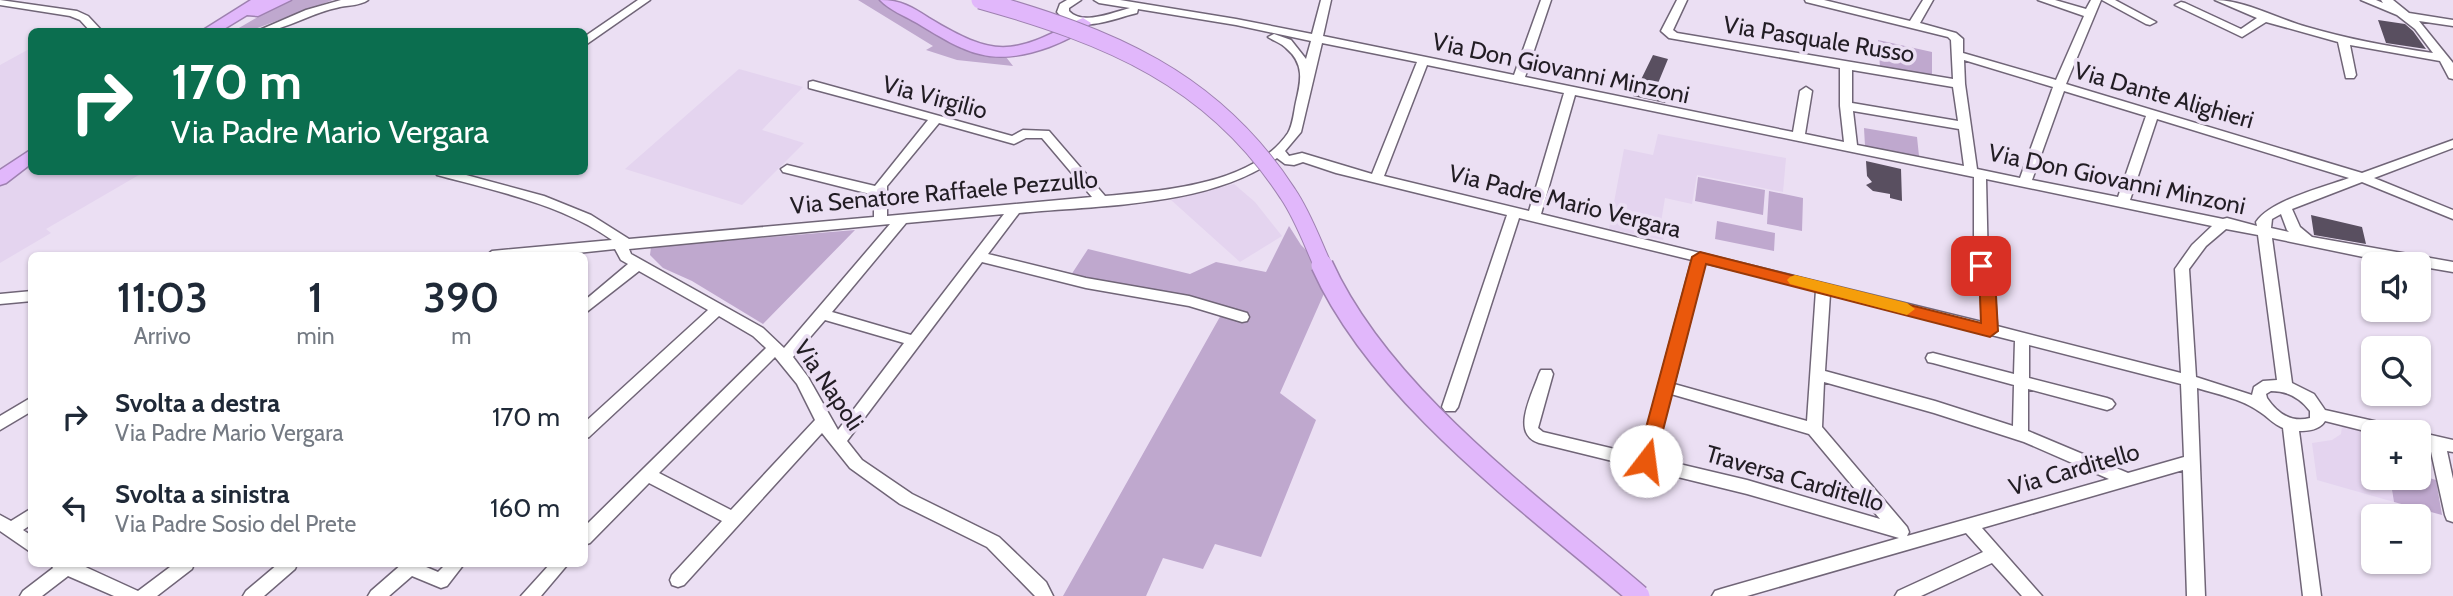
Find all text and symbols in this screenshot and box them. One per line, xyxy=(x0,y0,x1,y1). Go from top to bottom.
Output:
street label: Via Pasquale Russo xyxy=(1721,10,1917,68)
street label: Via Don Giovanni Minzoni xyxy=(1430,27,1692,109)
text: 170 m xyxy=(171,52,302,111)
street label: Via Dante Alighieri xyxy=(2071,55,2257,135)
icon: right xyxy=(56,56,147,147)
street label: Via Virgilio xyxy=(879,69,991,125)
text: Via Padre Mario Vergara xyxy=(171,112,489,151)
street label: Via Don Giovanni Minzoni xyxy=(1986,138,2248,220)
street label: Via Padre Mario Vergara xyxy=(1446,158,1685,244)
street label: Via Senatore Raffaele Pezzullo xyxy=(789,164,1099,220)
pin xyxy=(1951,236,2011,296)
icon: arrive xyxy=(1962,247,2000,285)
map controls xyxy=(2361,252,2431,574)
button: sound xyxy=(2361,252,2431,322)
text: 11:03 xyxy=(117,271,208,323)
text: 1 xyxy=(308,271,323,323)
text: 390 xyxy=(423,271,499,323)
text: Arrivo xyxy=(134,322,191,350)
text: min xyxy=(297,322,335,350)
text: m xyxy=(451,322,471,350)
street label: Via Napoli xyxy=(788,334,870,436)
button: search xyxy=(2361,336,2431,406)
text: Svolta a destra xyxy=(115,387,280,419)
icon: right xyxy=(56,398,94,436)
text: 170 m xyxy=(492,401,560,433)
text: Via Padre Mario Vergara xyxy=(115,419,343,447)
button: + xyxy=(2361,420,2431,490)
position arrow xyxy=(1609,424,1683,498)
street label: Via Carditello xyxy=(2005,437,2143,501)
street label: Traversa Carditello xyxy=(1702,439,1888,517)
text: Svolta a sinistra xyxy=(115,478,290,510)
icon: left xyxy=(56,489,94,527)
text: 160 m xyxy=(490,492,560,524)
button: − xyxy=(2361,504,2431,574)
text: Via Padre Sosio del Prete xyxy=(115,510,356,538)

